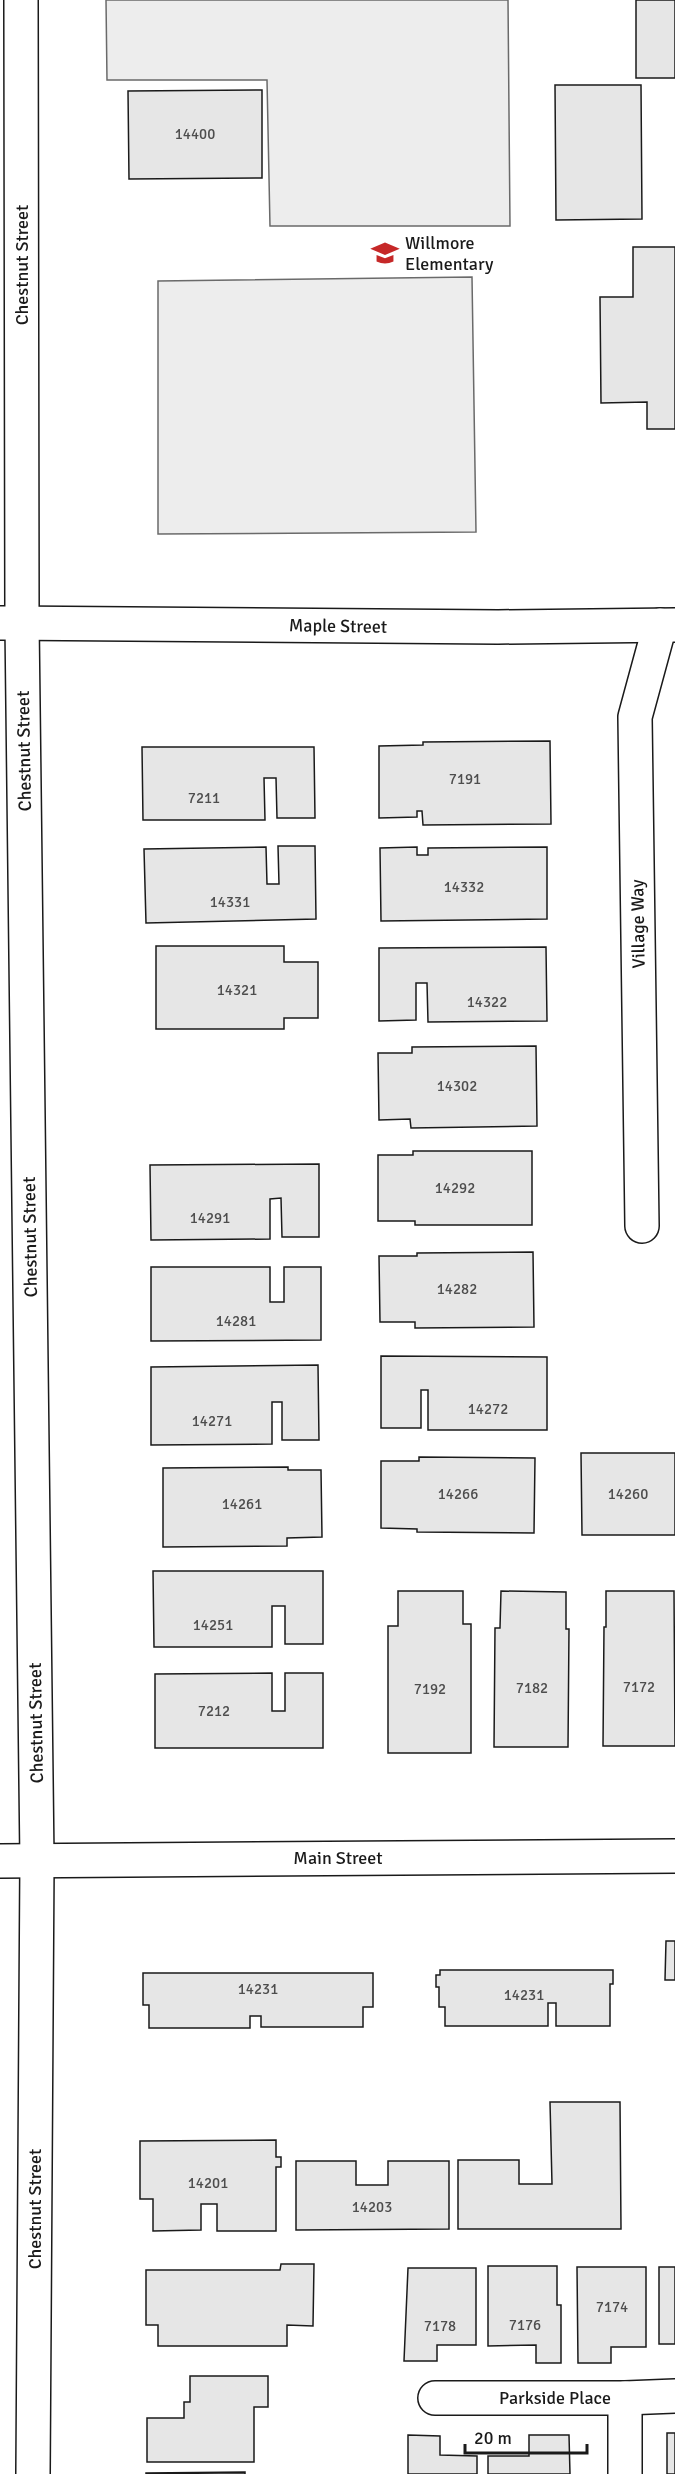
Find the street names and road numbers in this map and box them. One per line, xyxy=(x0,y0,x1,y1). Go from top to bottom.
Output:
street label: Chestnut Street xyxy=(11,205,33,325)
street label: Maple Street xyxy=(289,614,387,638)
street label: Chestnut Street xyxy=(12,690,36,812)
street label: Village Way xyxy=(626,879,650,969)
street label: Chestnut Street xyxy=(18,1176,42,1298)
street label: Chestnut Street xyxy=(24,1662,48,1784)
street label: Main Street xyxy=(293,1847,383,1869)
street label: Chestnut Street xyxy=(24,2149,46,2269)
street label: Parkside Place xyxy=(499,2387,611,2409)

